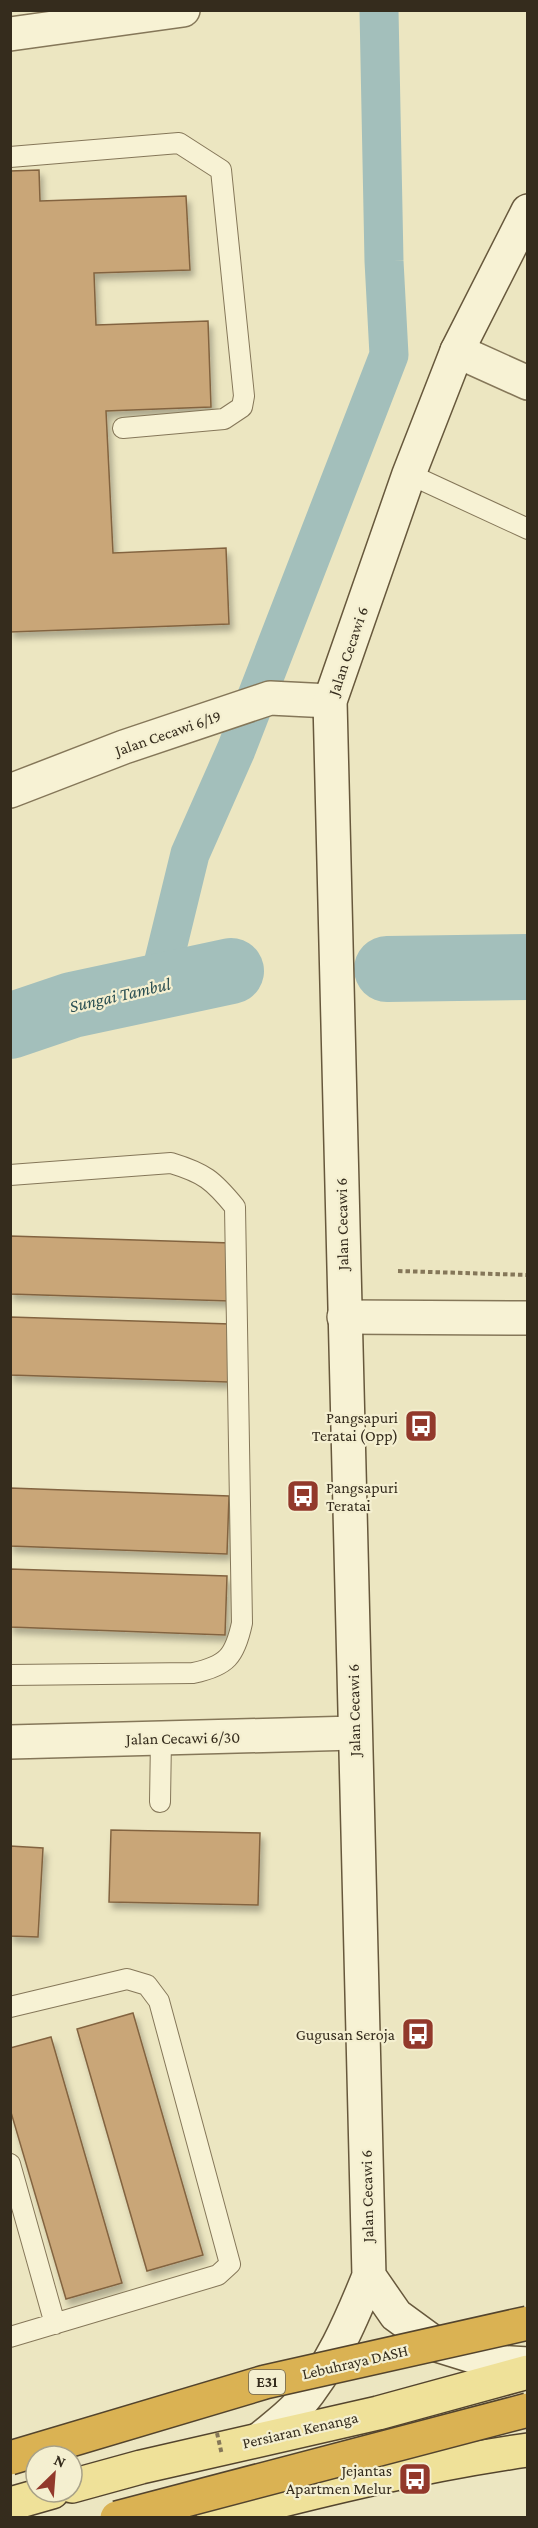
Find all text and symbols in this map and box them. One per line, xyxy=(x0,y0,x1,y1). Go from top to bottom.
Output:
street label: Jalan Cecawi 6 xyxy=(324,604,372,700)
street label: Jalan Cecawi 6/19 xyxy=(111,707,224,761)
water label: Sungai Tambul xyxy=(68,974,173,1016)
street label: Jalan Cecawi 6 xyxy=(333,1177,352,1273)
bus stop icon: Pangsapuri Teratai (Opp) xyxy=(403,1408,439,1444)
place label: Pangsapuri Teratai (Opp) xyxy=(312,1409,398,1445)
bus stop icon: Pangsapuri Teratai xyxy=(285,1478,321,1514)
place label: Pangsapuri Teratai xyxy=(326,1479,398,1514)
street label: Jalan Cecawi 6 xyxy=(345,1663,364,1759)
street label: Jalan Cecawi 6/30 xyxy=(124,1729,240,1749)
bus stop icon: Gugusan Seroja xyxy=(400,2016,436,2052)
place label: Gugusan Seroja xyxy=(296,2026,396,2044)
street label: Jalan Cecawi 6 xyxy=(358,2149,377,2245)
street label: Lebuhraya DASH xyxy=(300,2342,410,2383)
road number: E31 xyxy=(249,2370,285,2394)
street label: Persiaran Kenanga xyxy=(240,2408,360,2453)
north arrow xyxy=(24,2444,84,2504)
text: N xyxy=(52,2451,69,2471)
bus stop icon: Jejantas Apartmen Melur xyxy=(397,2461,433,2497)
place label: Jejantas Apartmen Melur xyxy=(286,2462,392,2498)

